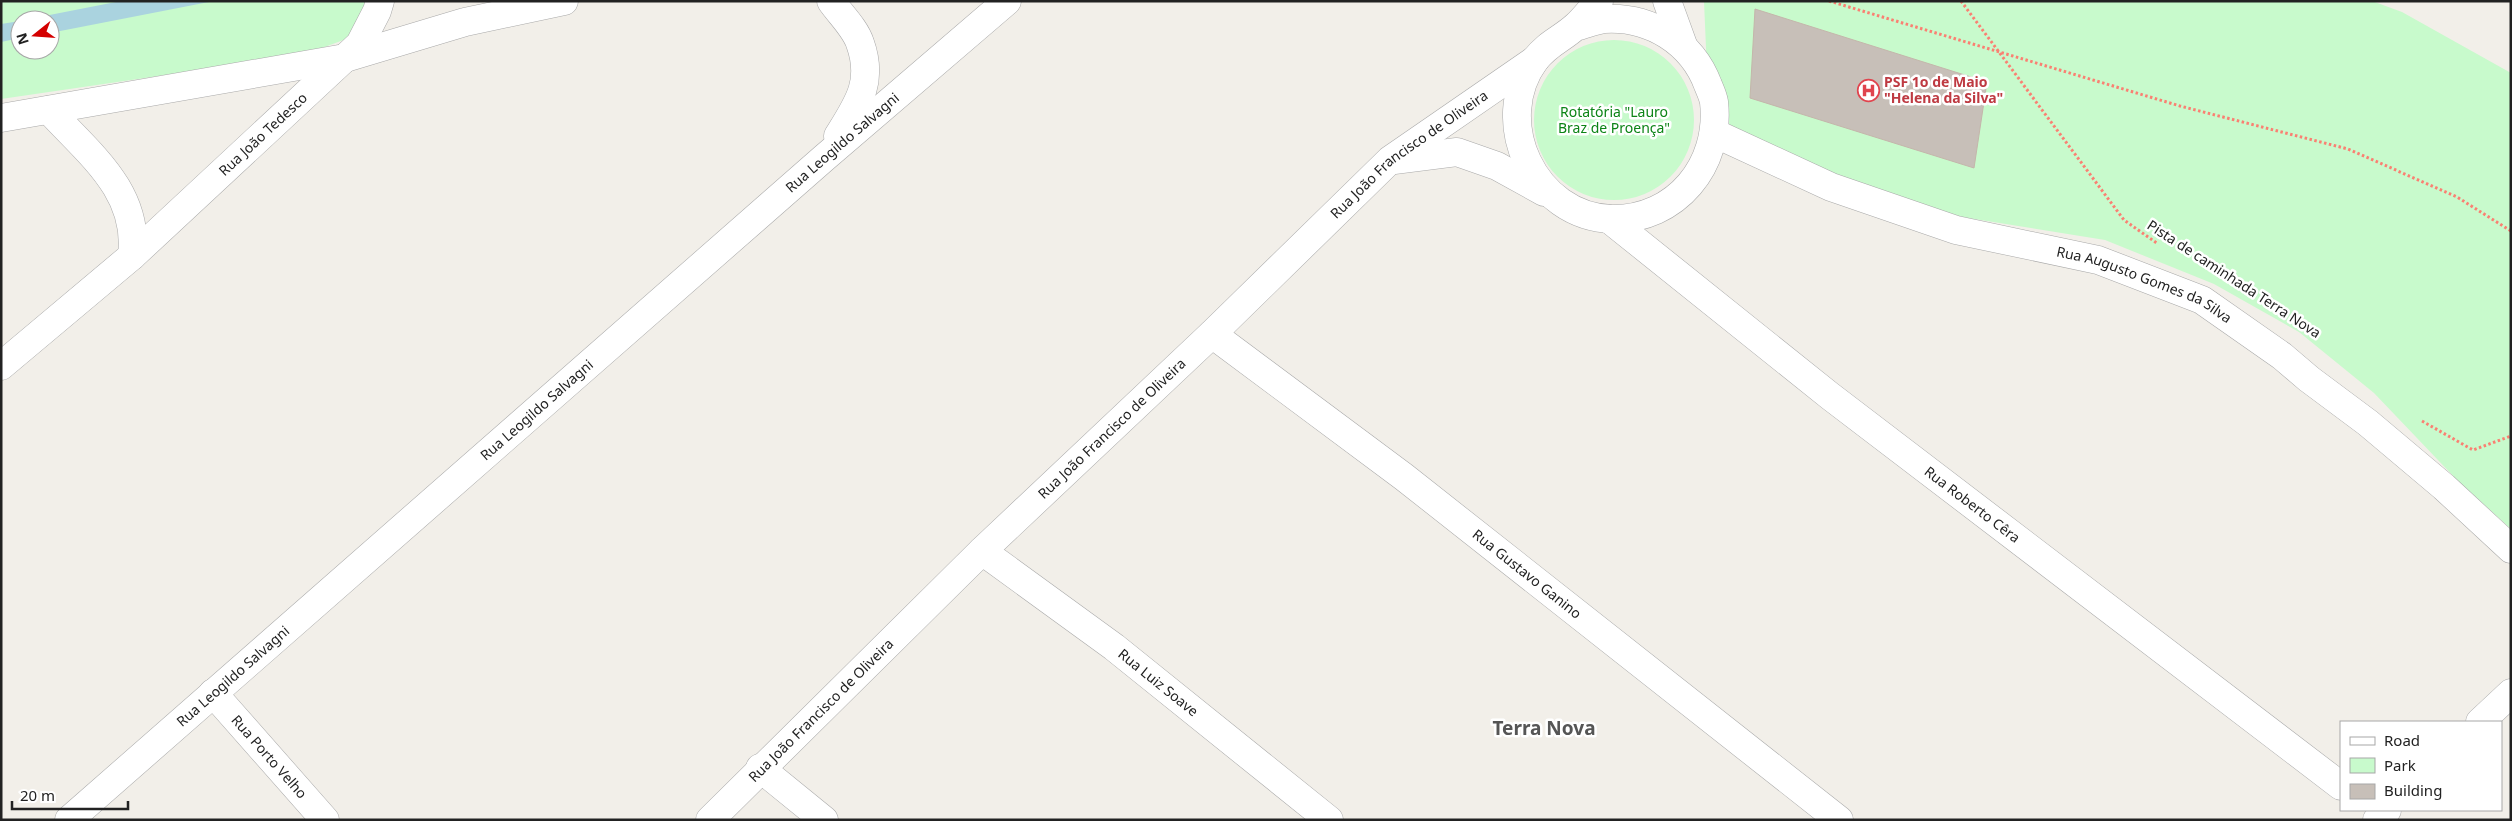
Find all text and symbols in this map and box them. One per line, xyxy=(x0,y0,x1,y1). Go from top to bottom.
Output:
north arrow xyxy=(10,10,60,60)
text: N xyxy=(11,31,33,47)
place label: PSF 1o de Maio "Helena da Silva" xyxy=(1884,72,2003,107)
hospital icon: PSF 1o de Maio "Helena da Silva" xyxy=(1856,78,1880,102)
street label: Rua João Francisco de Oliveira xyxy=(1326,85,1491,222)
street label: Rua João Tedesco xyxy=(214,88,311,180)
street label: Rua Leogildo Salvagni xyxy=(781,88,903,197)
park label: Rotatória "Lauro Braz de Proença" xyxy=(1558,102,1670,137)
street label: Pista de caminhada Terra Nova xyxy=(2144,215,2325,342)
street label: Rua Augusto Gomes da Silva xyxy=(2055,242,2236,327)
street label: Rua João Francisco de Oliveira xyxy=(1033,354,1190,503)
street label: Rua Leogildo Salvagni xyxy=(476,355,597,464)
street label: Rua Roberto Cêra xyxy=(1921,461,2024,547)
street label: Rua Gustavo Ganino xyxy=(1469,525,1586,623)
street label: Rua Leogildo Salvagni xyxy=(172,621,293,731)
street label: Rua João Francisco de Oliveira xyxy=(744,634,897,786)
street label: Rua Luiz Soave xyxy=(1115,644,1203,720)
street label: Rua Porto Velho xyxy=(228,711,312,802)
district label: Terra Nova xyxy=(1492,715,1596,741)
legend xyxy=(2340,721,2502,811)
text: Road xyxy=(2384,730,2420,750)
text: Park xyxy=(2384,755,2416,775)
scale bar xyxy=(12,778,129,810)
text: Building xyxy=(2384,780,2442,800)
text: 20 m xyxy=(20,785,55,805)

